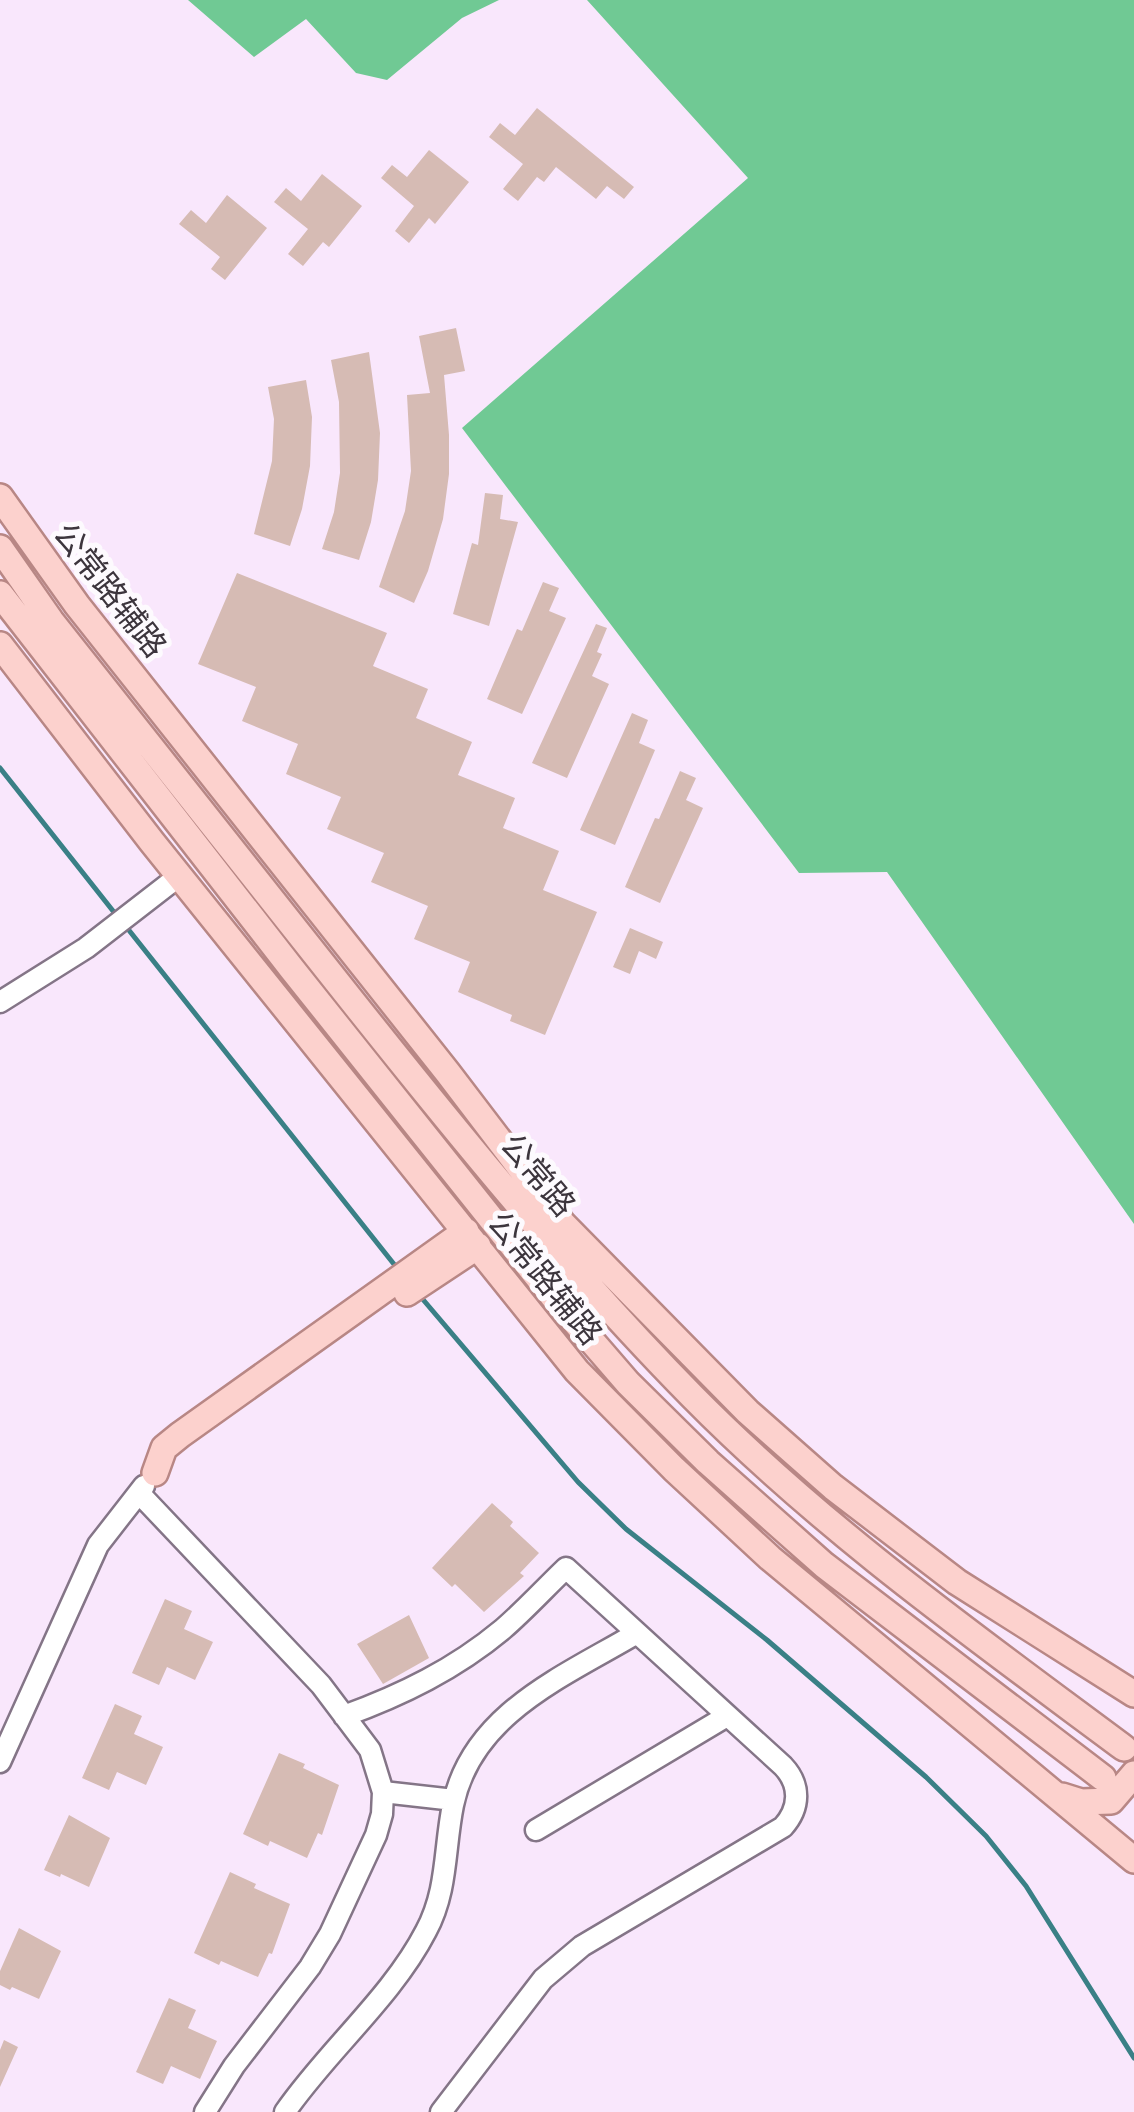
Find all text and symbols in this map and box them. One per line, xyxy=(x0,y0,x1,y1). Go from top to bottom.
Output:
street label: 公常路辅路 xyxy=(47,515,175,664)
street label: 公常路 xyxy=(493,1125,584,1223)
street label: 公常路辅路 xyxy=(481,1203,611,1352)

